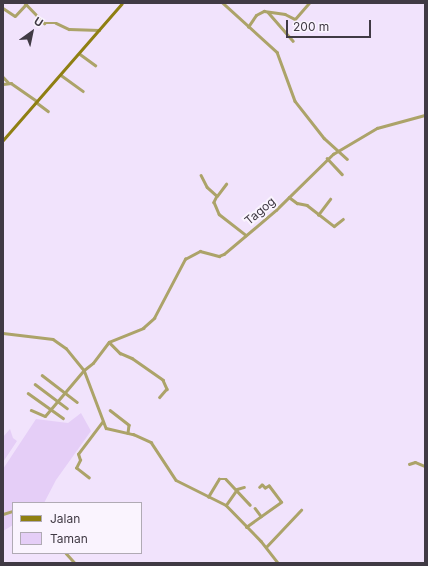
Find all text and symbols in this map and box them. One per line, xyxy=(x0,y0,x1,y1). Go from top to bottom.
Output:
north arrow xyxy=(12,12,52,52)
scale bar xyxy=(288,12,373,38)
text: U xyxy=(31,14,46,30)
text: 200 m xyxy=(293,19,329,34)
street label: Tagog xyxy=(242,194,278,228)
legend xyxy=(12,502,142,554)
text: Jalan xyxy=(50,511,80,526)
text: Taman xyxy=(50,531,88,546)

